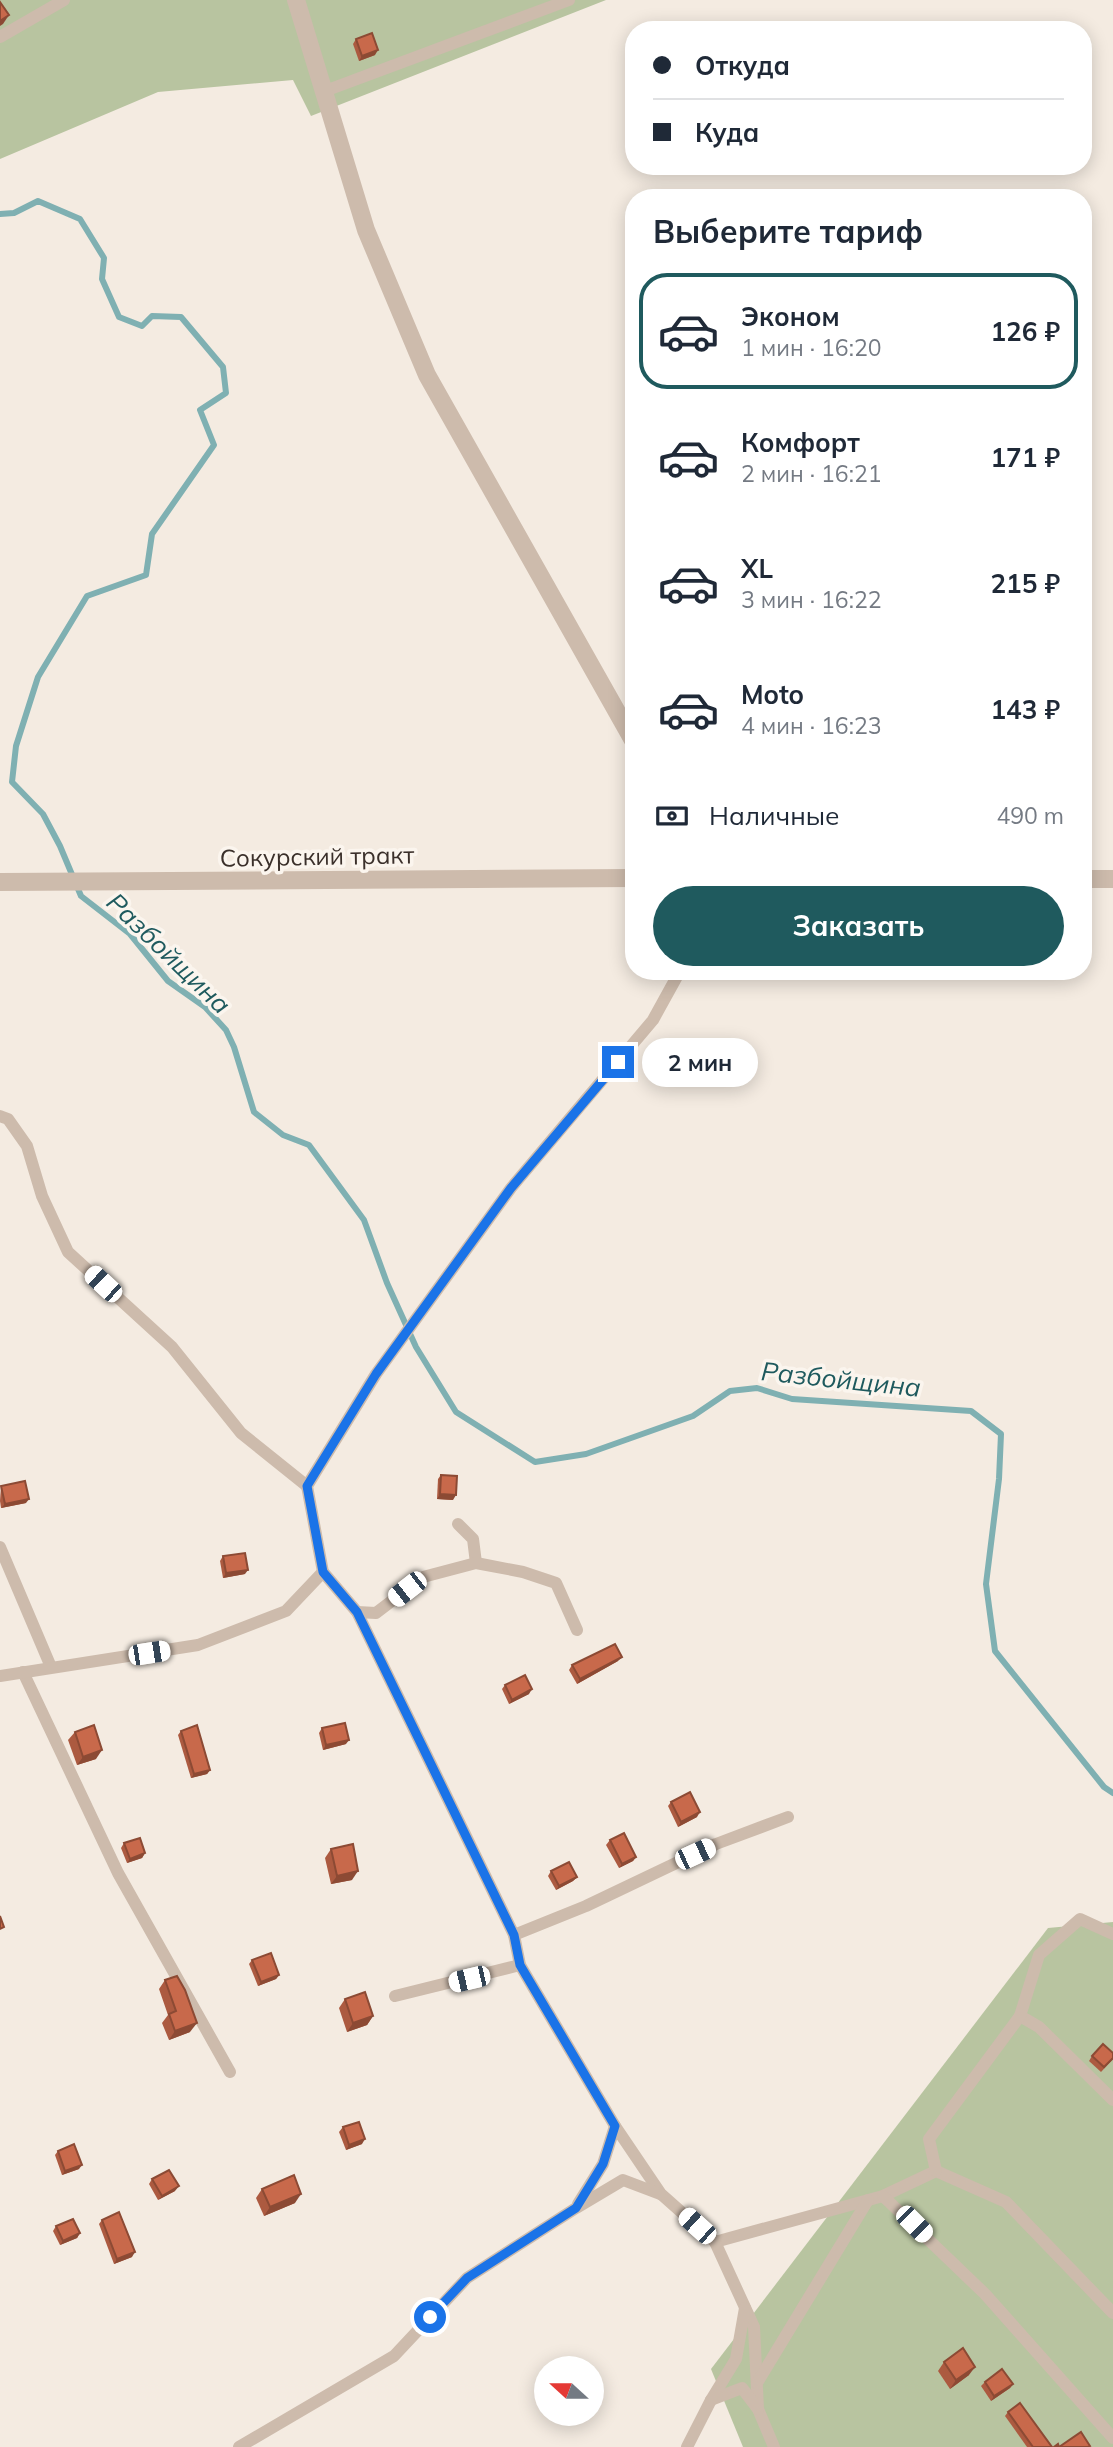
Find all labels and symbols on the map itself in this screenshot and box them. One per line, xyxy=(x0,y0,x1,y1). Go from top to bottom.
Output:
street label: Сокурский тракт xyxy=(219,839,415,873)
water label: Разбойщина xyxy=(100,885,238,1021)
callout: 2 мин xyxy=(642,1038,758,1086)
route end xyxy=(602,1046,634,1078)
car xyxy=(81,1262,126,1306)
water label: Разбойщина xyxy=(760,1354,922,1404)
car xyxy=(384,1568,431,1610)
car xyxy=(127,1639,172,1667)
car xyxy=(672,1836,719,1872)
car xyxy=(447,1964,492,1994)
car xyxy=(892,2202,937,2246)
car xyxy=(675,2204,720,2248)
route start xyxy=(414,2301,446,2333)
north arrow xyxy=(534,2356,604,2426)

